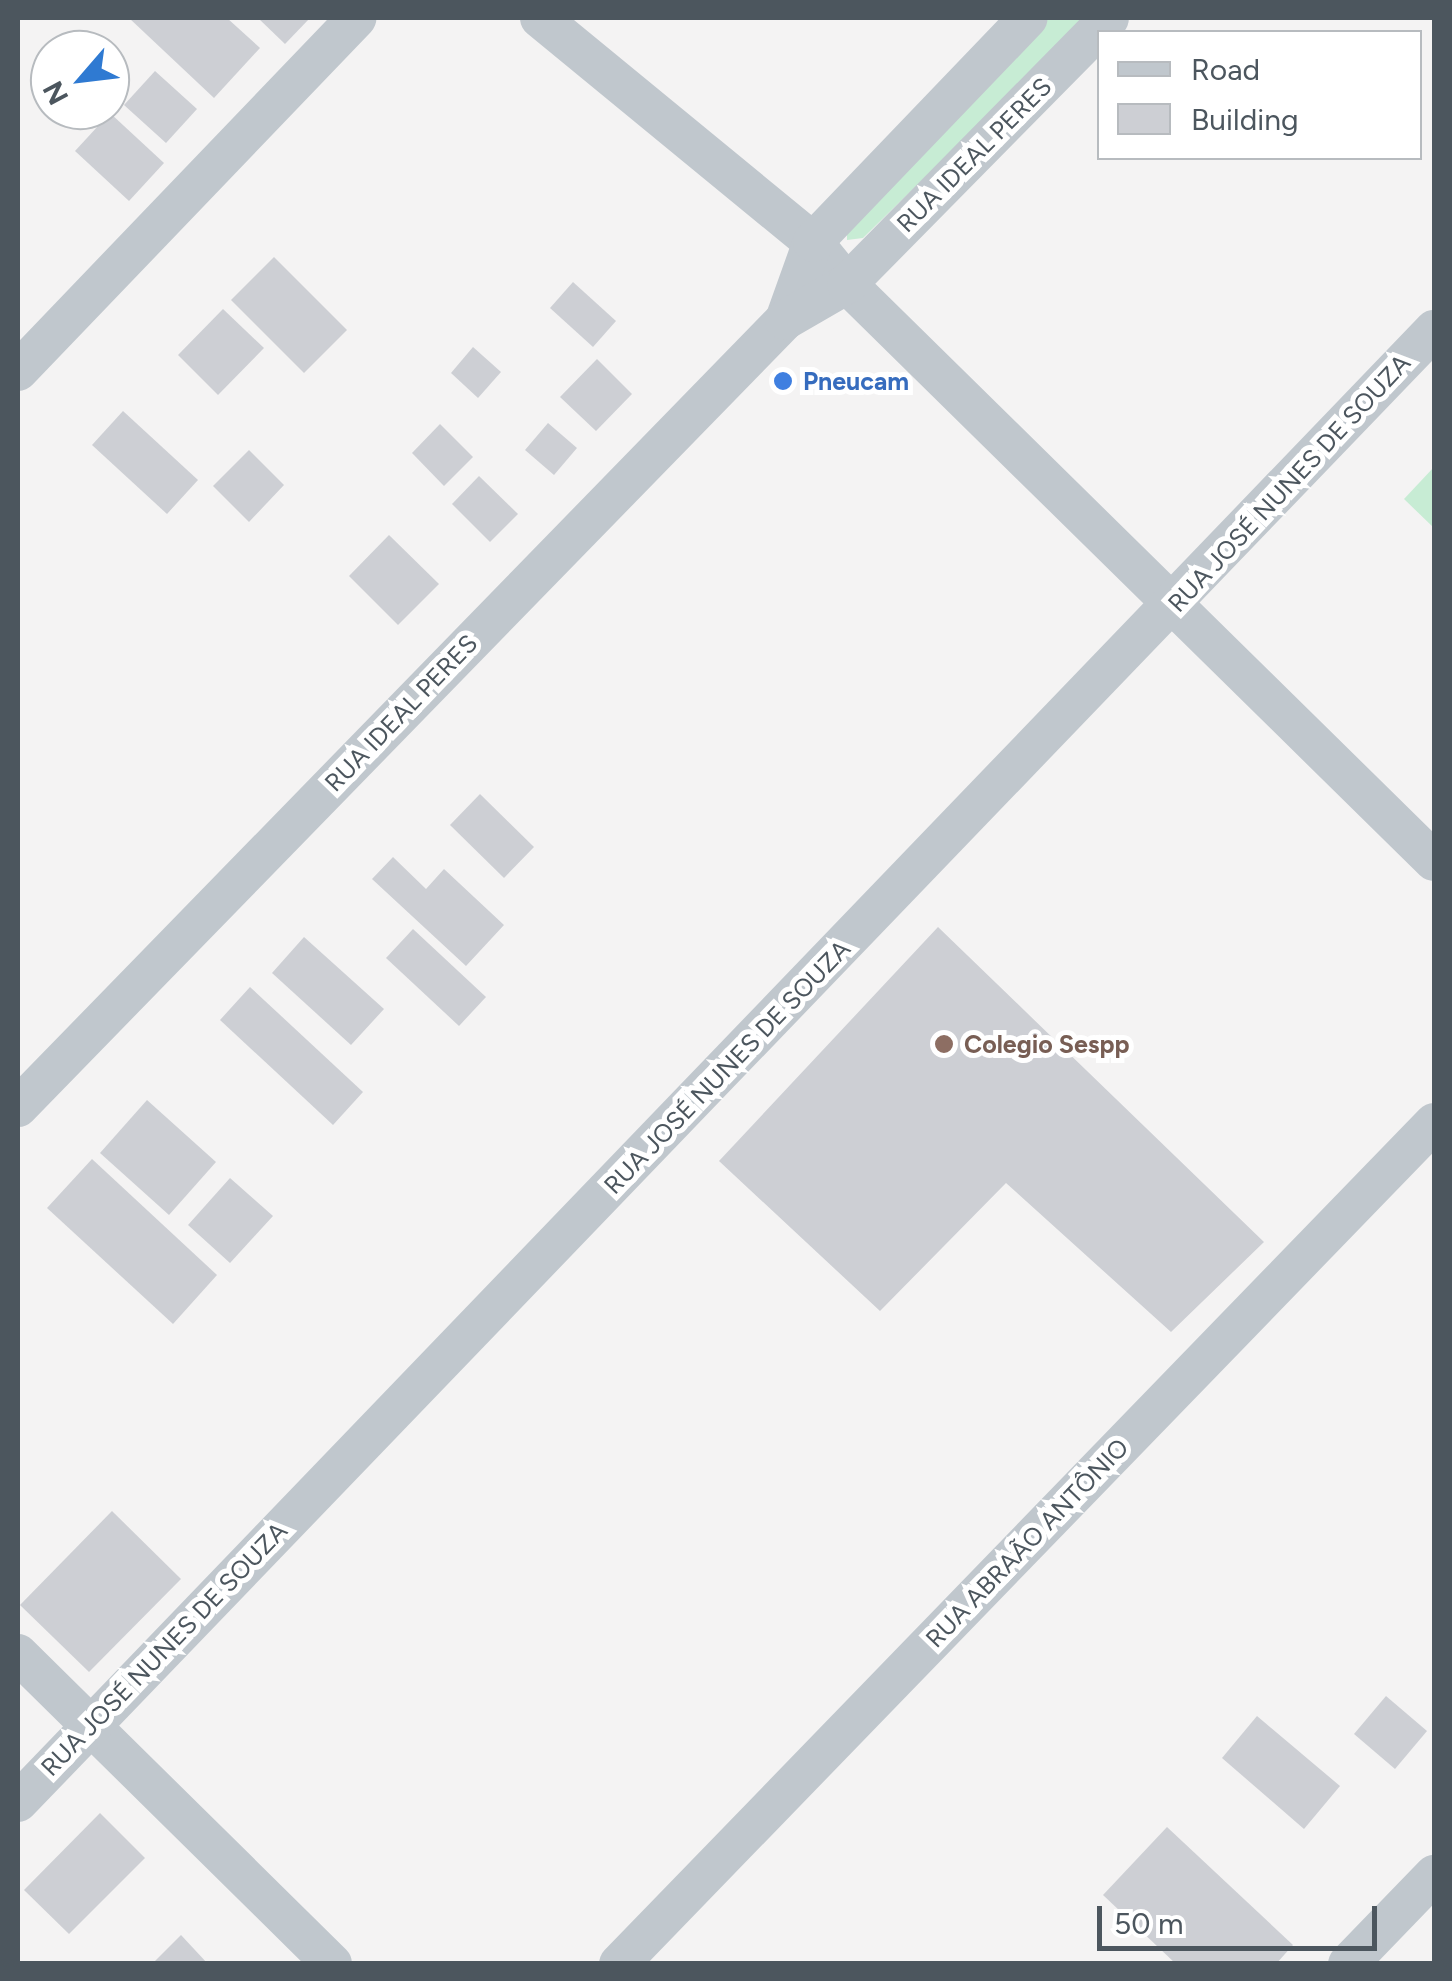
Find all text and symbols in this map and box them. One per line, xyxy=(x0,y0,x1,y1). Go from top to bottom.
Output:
north arrow xyxy=(30,30,130,130)
legend xyxy=(1097,30,1422,160)
text: Road xyxy=(1191,51,1260,88)
street label: RUA IDEAL PERES xyxy=(890,71,1058,239)
text: N xyxy=(35,76,75,111)
text: Building xyxy=(1191,101,1299,138)
street label: RUA JOSÉ NUNES DE SOUZA xyxy=(1162,348,1416,618)
place label: Pneucam xyxy=(803,366,909,396)
marker: Pneucam xyxy=(772,370,794,392)
street label: RUA IDEAL PERES xyxy=(319,628,483,798)
street label: RUA JOSÉ NUNES DE SOUZA xyxy=(598,934,856,1200)
place label: Colegio Sespp xyxy=(964,1029,1129,1059)
marker: Colegio Sespp xyxy=(933,1033,955,1055)
street label: RUA ABRAÃO ANTÔNIO xyxy=(919,1432,1135,1654)
street label: RUA JOSÉ NUNES DE SOUZA xyxy=(35,1516,293,1782)
scale bar xyxy=(1102,1886,1382,1948)
text: 50 m xyxy=(1114,1905,1183,1942)

